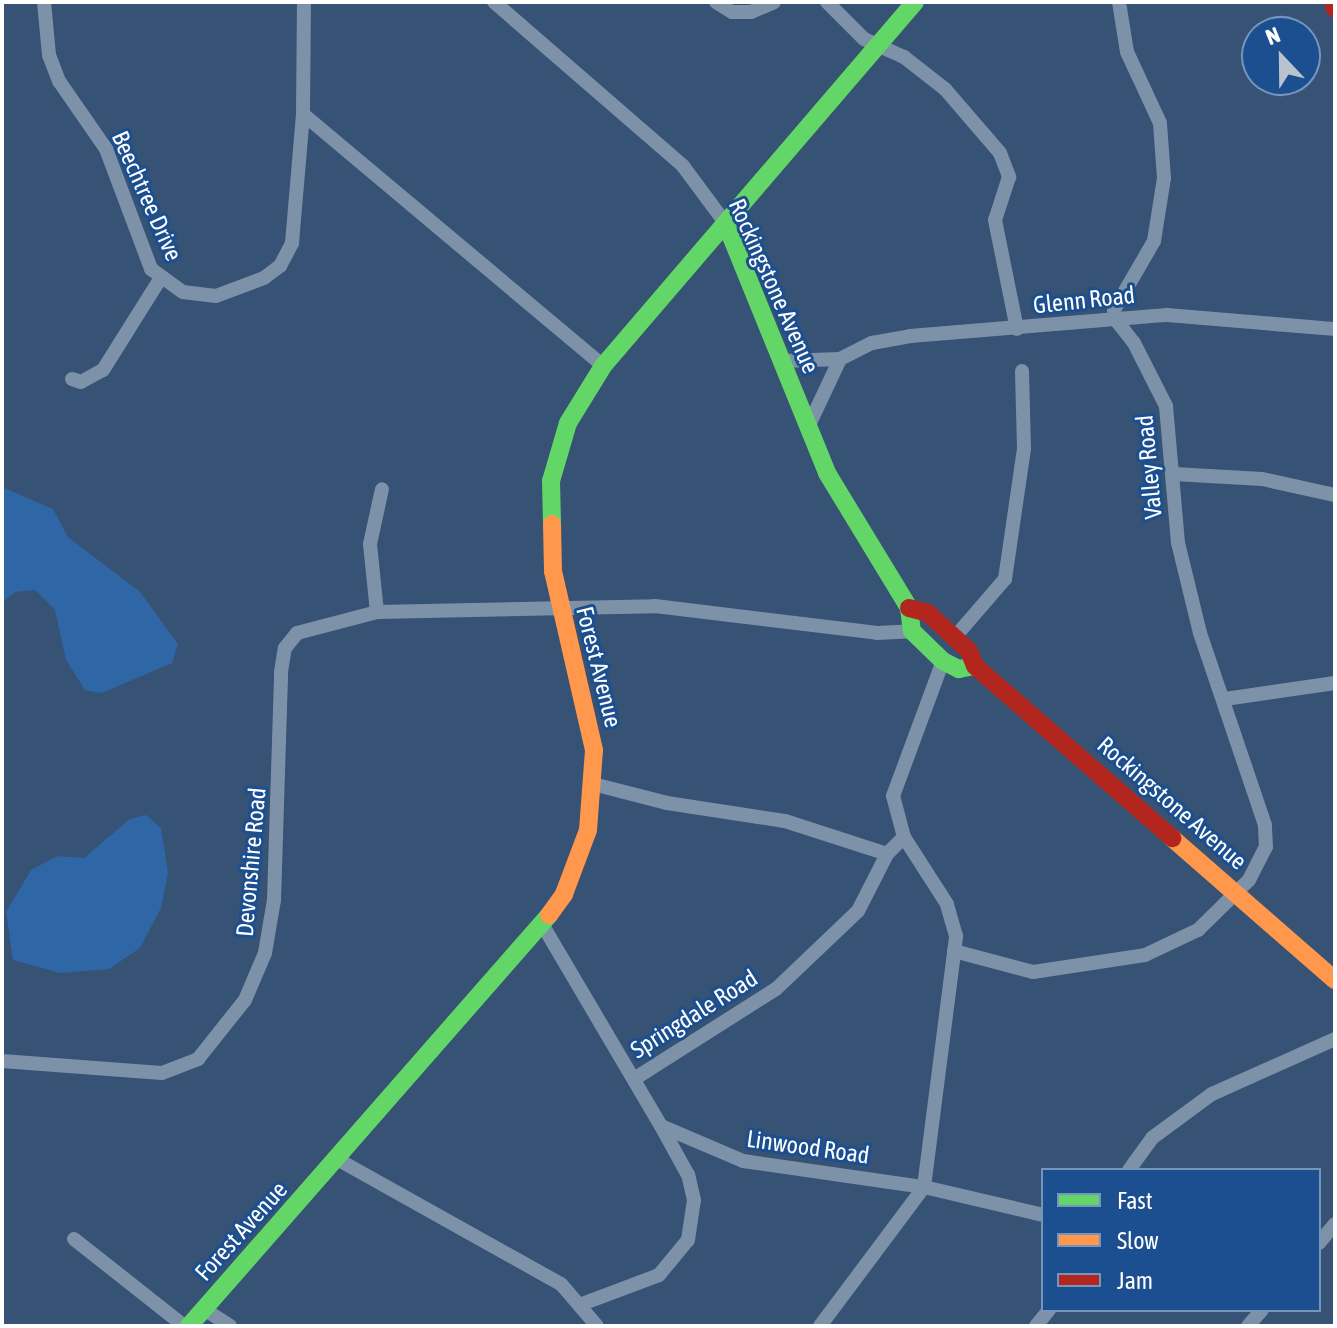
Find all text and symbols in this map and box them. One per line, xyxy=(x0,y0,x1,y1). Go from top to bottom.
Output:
north arrow xyxy=(1241,16,1321,96)
text: N xyxy=(1262,21,1284,50)
street label: Beechtree Drive xyxy=(106,127,188,265)
street label: Rockingstone Avenue xyxy=(723,194,825,378)
street label: Glenn Road xyxy=(1032,280,1136,320)
street label: Valley Road xyxy=(1130,414,1168,520)
street label: Forest Avenue xyxy=(570,604,628,730)
street label: Rockingstone Avenue xyxy=(1092,730,1252,876)
street label: Devonshire Road xyxy=(230,786,272,938)
street label: Springdale Road xyxy=(625,964,763,1064)
street label: Linwood Road xyxy=(745,1124,871,1170)
legend xyxy=(1041,1168,1321,1312)
street label: Forest Avenue xyxy=(189,1175,293,1287)
text: Fast xyxy=(1117,1187,1153,1214)
text: Slow xyxy=(1117,1227,1159,1254)
text: Jam xyxy=(1117,1267,1153,1294)

